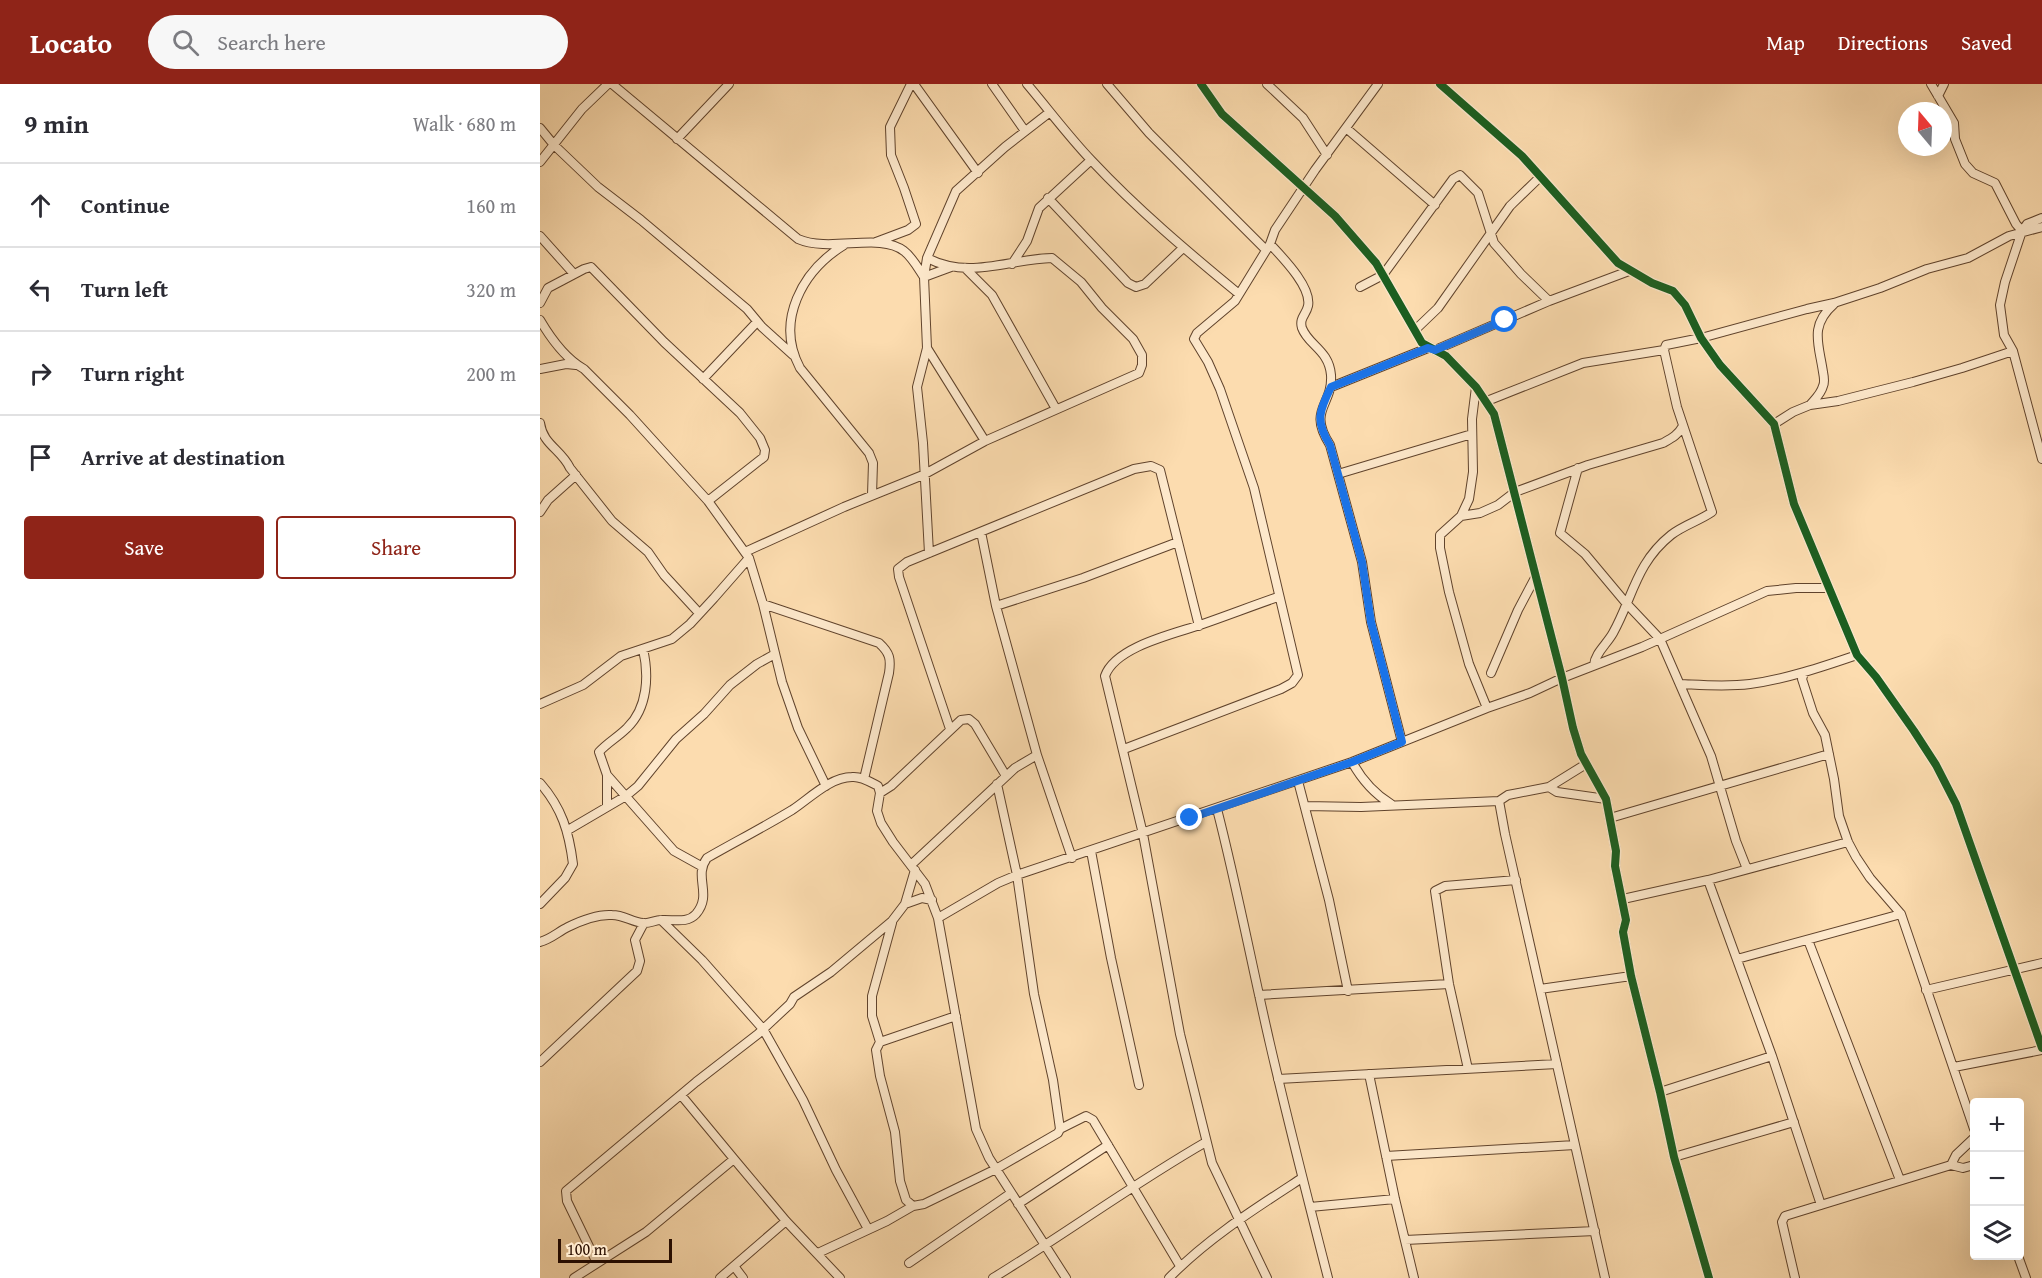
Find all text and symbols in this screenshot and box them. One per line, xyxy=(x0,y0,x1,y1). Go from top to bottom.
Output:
search box xyxy=(148,15,568,69)
text: Locato xyxy=(30,22,112,63)
icon: search xyxy=(169,26,202,59)
text: Search here xyxy=(217,26,326,58)
text: Map xyxy=(1766,27,1805,58)
text: Directions xyxy=(1838,27,1928,58)
text: Saved xyxy=(1961,27,2012,58)
north arrow xyxy=(1898,102,1952,156)
text: 9 min xyxy=(24,104,89,143)
text: Walk · 680 m xyxy=(413,109,516,138)
icon: ahead xyxy=(24,189,57,222)
text: Continue xyxy=(81,189,170,221)
text: 160 m xyxy=(466,191,516,220)
icon: left xyxy=(24,273,57,306)
text: Turn left xyxy=(81,273,168,305)
text: 320 m xyxy=(466,275,516,304)
route start xyxy=(1491,306,1517,332)
icon: right xyxy=(24,357,57,390)
text: Turn right xyxy=(81,357,184,389)
text: 200 m xyxy=(466,359,516,388)
icon: arrive xyxy=(24,441,57,474)
text: Arrive at destination xyxy=(81,441,285,473)
button: Save xyxy=(24,516,264,579)
button: Share xyxy=(276,516,516,579)
route end xyxy=(1176,804,1202,830)
map controls xyxy=(1970,1098,2024,1260)
button: + xyxy=(1970,1098,2024,1152)
button: − xyxy=(1970,1152,2024,1206)
button: layers xyxy=(1970,1206,2024,1260)
scale bar xyxy=(558,1236,672,1264)
text: 100 m xyxy=(567,1237,607,1261)

